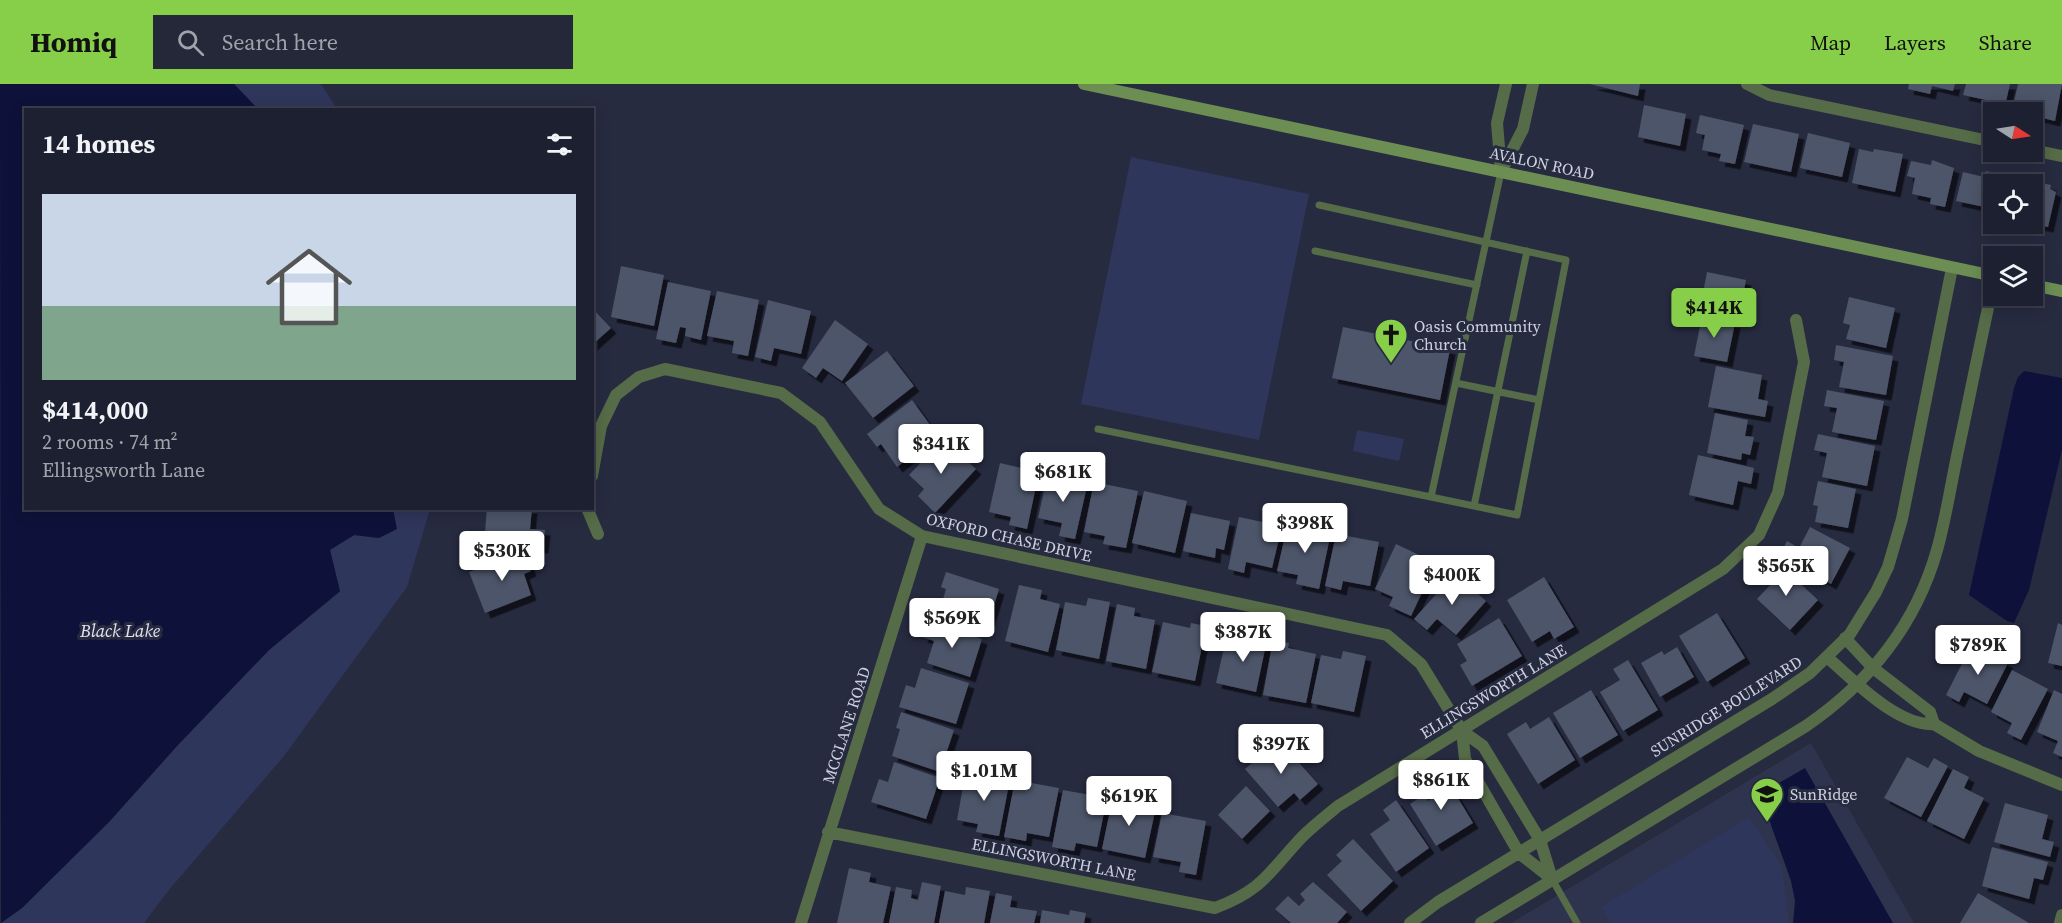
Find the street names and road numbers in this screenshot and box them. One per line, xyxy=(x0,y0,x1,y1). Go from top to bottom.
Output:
street label: AVALON ROAD xyxy=(1488,141,1596,185)
street label: OXFORD CHASE DRIVE xyxy=(924,507,1094,567)
street label: ELLINGSWORTH LANE xyxy=(1416,638,1571,743)
street label: SUNRIDGE BOULEVARD xyxy=(1646,650,1806,762)
street label: MCCLANE ROAD xyxy=(817,664,875,786)
street label: ELLINGSWORTH LANE xyxy=(970,832,1138,886)

